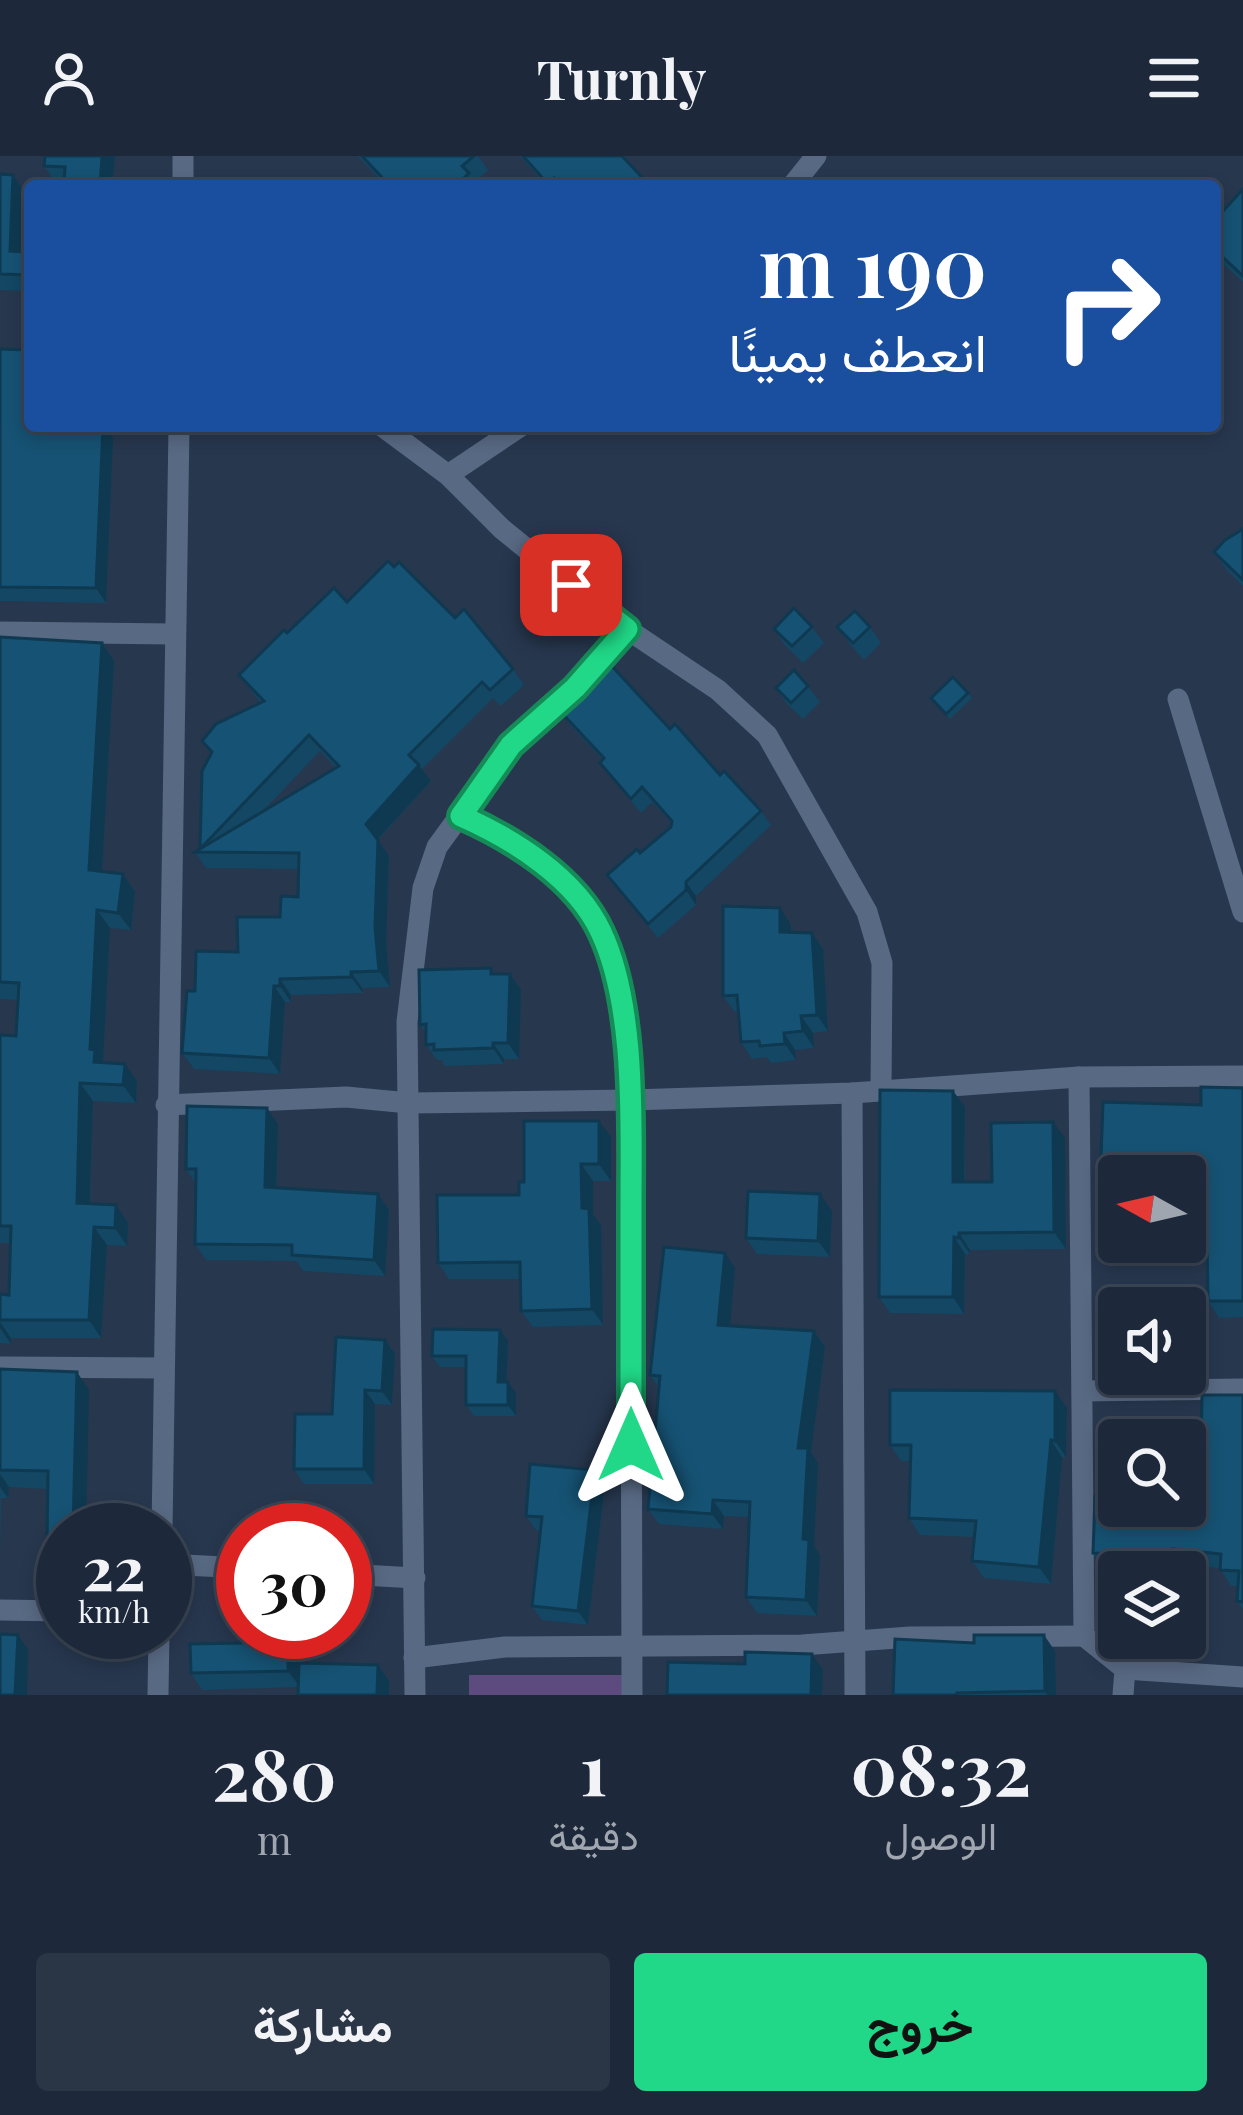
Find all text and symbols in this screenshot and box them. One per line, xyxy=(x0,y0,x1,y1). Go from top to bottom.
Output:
text: Turnly xyxy=(537,42,706,114)
icon: person xyxy=(36,45,102,111)
icon: menu xyxy=(1141,45,1207,111)
text: 190 m xyxy=(759,207,987,319)
icon: right xyxy=(1029,228,1185,384)
text: انعطف يمينًا xyxy=(728,314,987,386)
pin xyxy=(520,534,622,636)
icon: arrive xyxy=(538,552,604,618)
north arrow xyxy=(1098,1155,1206,1263)
map controls xyxy=(1098,1155,1206,1659)
button: sound xyxy=(1098,1287,1206,1395)
position arrow xyxy=(568,1382,694,1508)
button: search xyxy=(1098,1419,1206,1527)
speed limit sign: 30 xyxy=(216,1503,372,1659)
text: 22 xyxy=(83,1526,145,1606)
button: layers xyxy=(1098,1551,1206,1659)
text: km/h xyxy=(78,1591,150,1631)
text: 1 xyxy=(580,1718,607,1814)
text: 08:32 xyxy=(851,1718,1031,1814)
text: 280 xyxy=(212,1723,336,1819)
text: دقيقة xyxy=(548,1808,639,1860)
text: الوصول xyxy=(885,1808,997,1860)
text: m xyxy=(257,1813,292,1865)
button: مشاركة xyxy=(36,1953,610,2091)
button: خروج xyxy=(634,1953,1207,2091)

